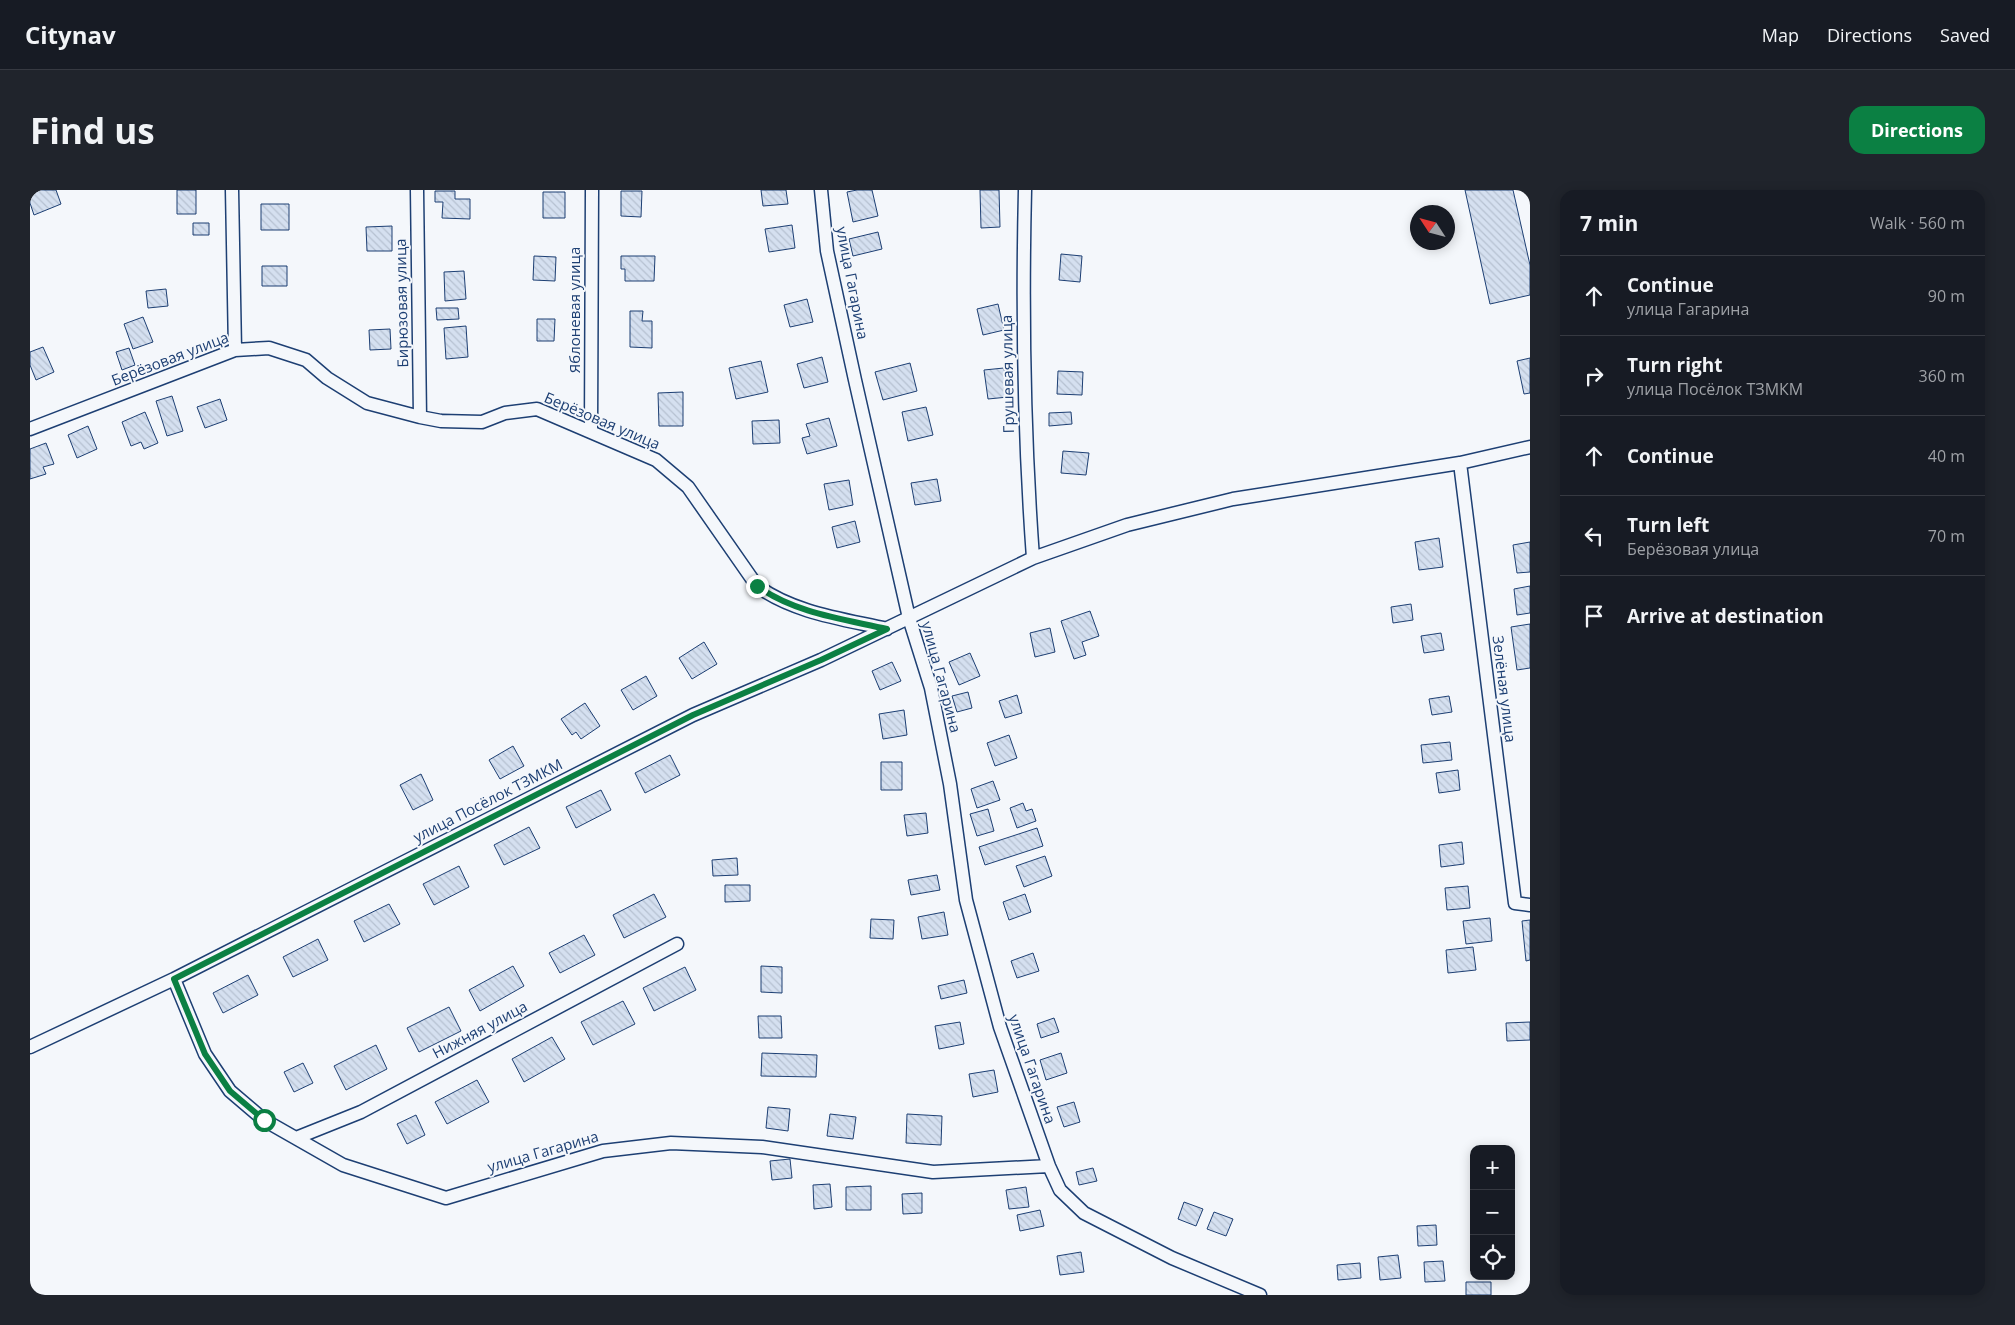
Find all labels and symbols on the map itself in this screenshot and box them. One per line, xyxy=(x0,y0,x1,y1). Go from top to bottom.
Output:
north arrow xyxy=(1410,205,1455,250)
street label: улица Гагарина xyxy=(832,225,874,341)
street label: Бирюзовая улица xyxy=(390,238,412,368)
street label: Яблоневая улица xyxy=(564,247,584,373)
street label: Грушевая улица xyxy=(996,314,1018,434)
street label: Берёзовая улица xyxy=(108,327,231,390)
street label: Берёзовая улица xyxy=(541,387,663,454)
route end xyxy=(746,575,769,598)
street label: улица Гагарина xyxy=(917,619,966,735)
street label: Зелёная улица xyxy=(1489,634,1521,743)
street label: улица Посёлок ТЗМКМ xyxy=(409,754,566,847)
street label: Нижняя улица xyxy=(428,996,531,1063)
street label: улица Гагарина xyxy=(1005,1011,1061,1126)
route start xyxy=(253,1109,276,1132)
street label: улица Гагарина xyxy=(485,1126,601,1176)

